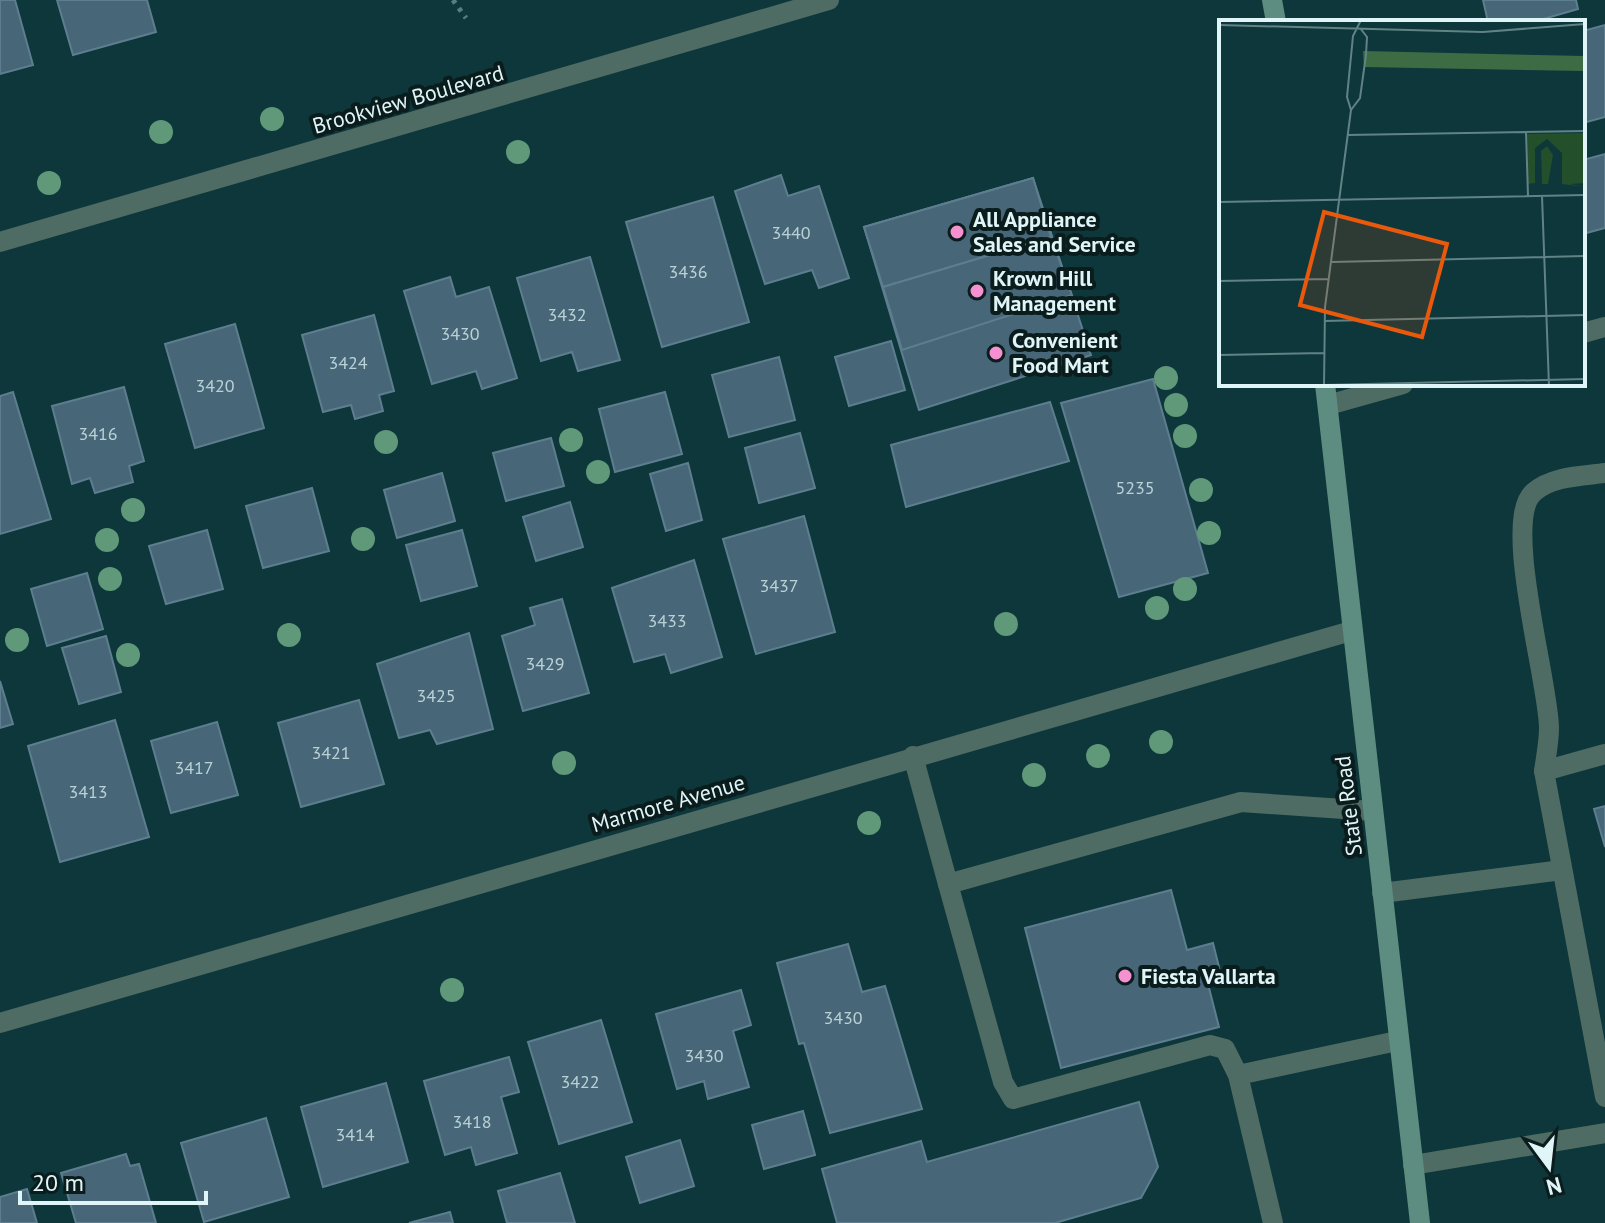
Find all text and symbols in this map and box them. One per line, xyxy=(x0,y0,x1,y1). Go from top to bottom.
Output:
inset map xyxy=(1219,20,1585,386)
street label: Brookview Boulevard xyxy=(309,58,507,140)
place label: All Appliance Sales and Service xyxy=(973,205,1136,258)
house number: 3440 xyxy=(771,221,811,244)
marker: All Appliance Sales and Service xyxy=(948,223,966,241)
house number: 3436 xyxy=(668,260,708,283)
place label: Krown Hill Management xyxy=(993,264,1116,317)
marker: Krown Hill Management xyxy=(968,282,986,300)
house number: 3432 xyxy=(547,303,587,326)
house number: 3430 xyxy=(440,322,480,345)
place label: Convenient Food Mart xyxy=(1012,326,1118,379)
marker: Convenient Food Mart xyxy=(987,344,1005,362)
house number: 3424 xyxy=(328,351,368,374)
house number: 3420 xyxy=(195,374,235,397)
house number: 3416 xyxy=(78,422,118,445)
house number: 5235 xyxy=(1115,476,1155,499)
house number: 3437 xyxy=(759,574,799,597)
house number: 3433 xyxy=(647,609,687,632)
house number: 3429 xyxy=(525,652,565,675)
house number: 3425 xyxy=(416,684,456,707)
house number: 3421 xyxy=(311,741,351,764)
street label: State Road xyxy=(1328,754,1368,858)
house number: 3417 xyxy=(174,756,214,779)
street label: Marmore Avenue xyxy=(588,768,748,838)
house number: 3413 xyxy=(68,780,108,803)
place label: Fiesta Vallarta xyxy=(1141,962,1276,990)
marker: Fiesta Vallarta xyxy=(1116,967,1134,985)
house number: 3430 xyxy=(823,1006,863,1029)
house number: 3430 xyxy=(684,1044,724,1067)
house number: 3422 xyxy=(560,1070,600,1093)
house number: 3418 xyxy=(452,1110,492,1133)
house number: 3414 xyxy=(335,1123,375,1146)
north arrow xyxy=(1509,1127,1589,1207)
scale bar xyxy=(20,1155,206,1205)
text: 20 m xyxy=(32,1167,84,1198)
text: N xyxy=(1544,1171,1565,1202)

